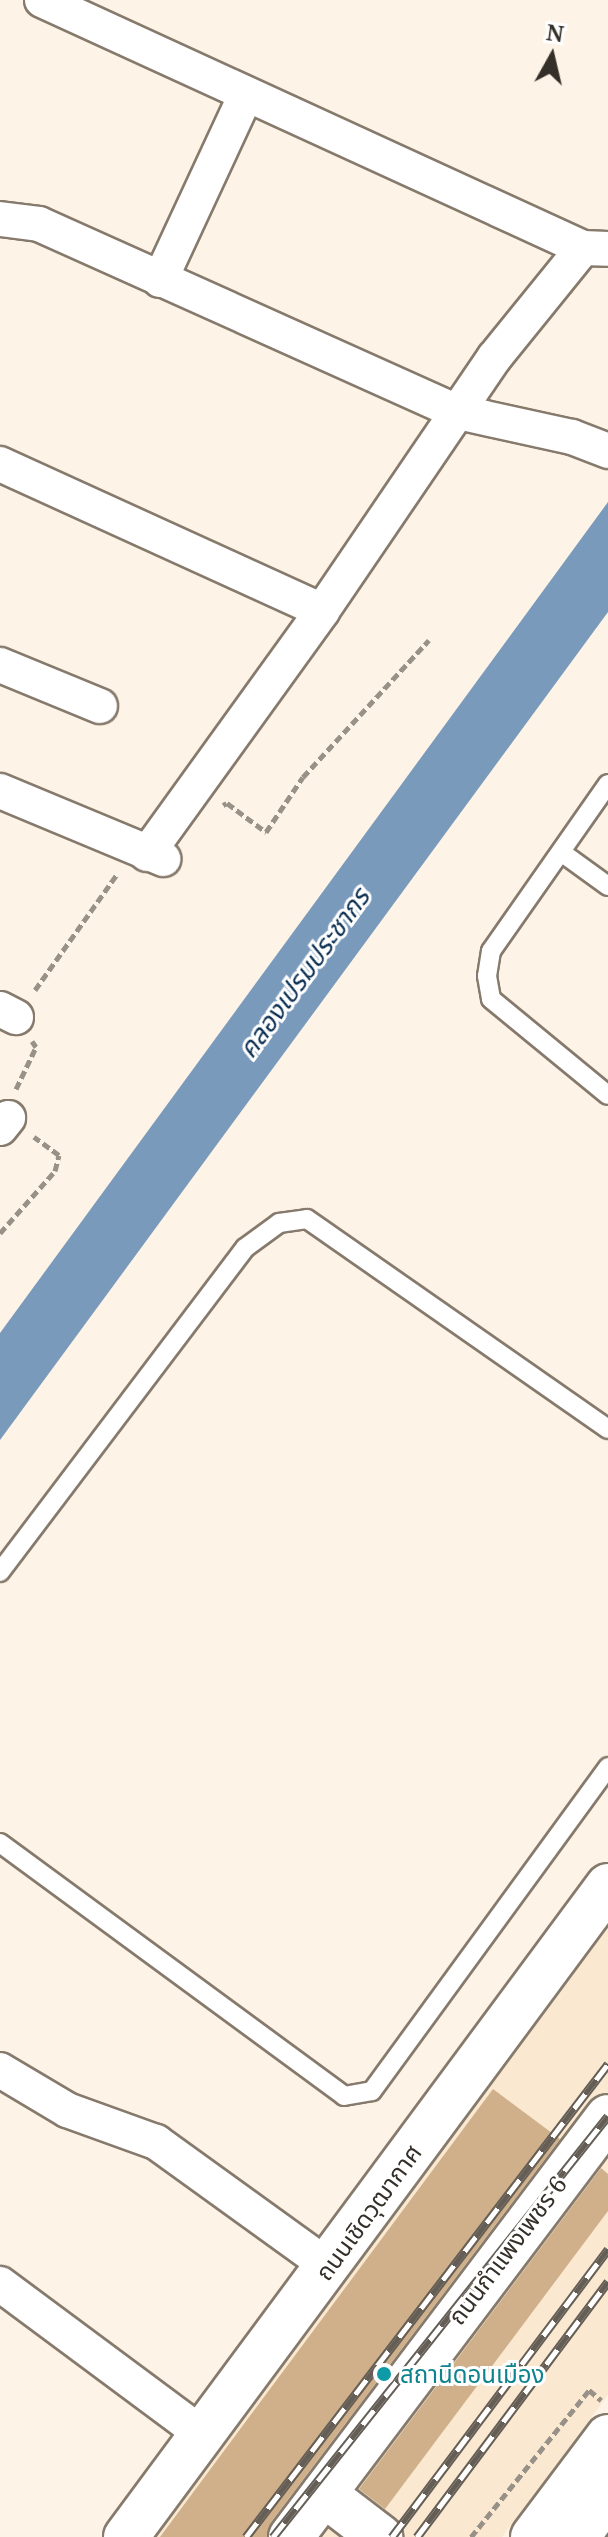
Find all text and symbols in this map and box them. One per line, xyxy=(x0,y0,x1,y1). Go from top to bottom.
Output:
north arrow xyxy=(512,16,592,96)
text: N xyxy=(545,16,566,48)
water label: คลองเปรมประชากร xyxy=(232,882,376,1064)
street label: ถนนเชิดวุฒากาศ xyxy=(309,2138,427,2286)
street label: ถนนกำแพงเพชร 6 xyxy=(442,2170,572,2330)
place label: สถานีดอนเมือง xyxy=(400,2360,544,2388)
marker: สถานีดอนเมือง xyxy=(375,2365,393,2383)

